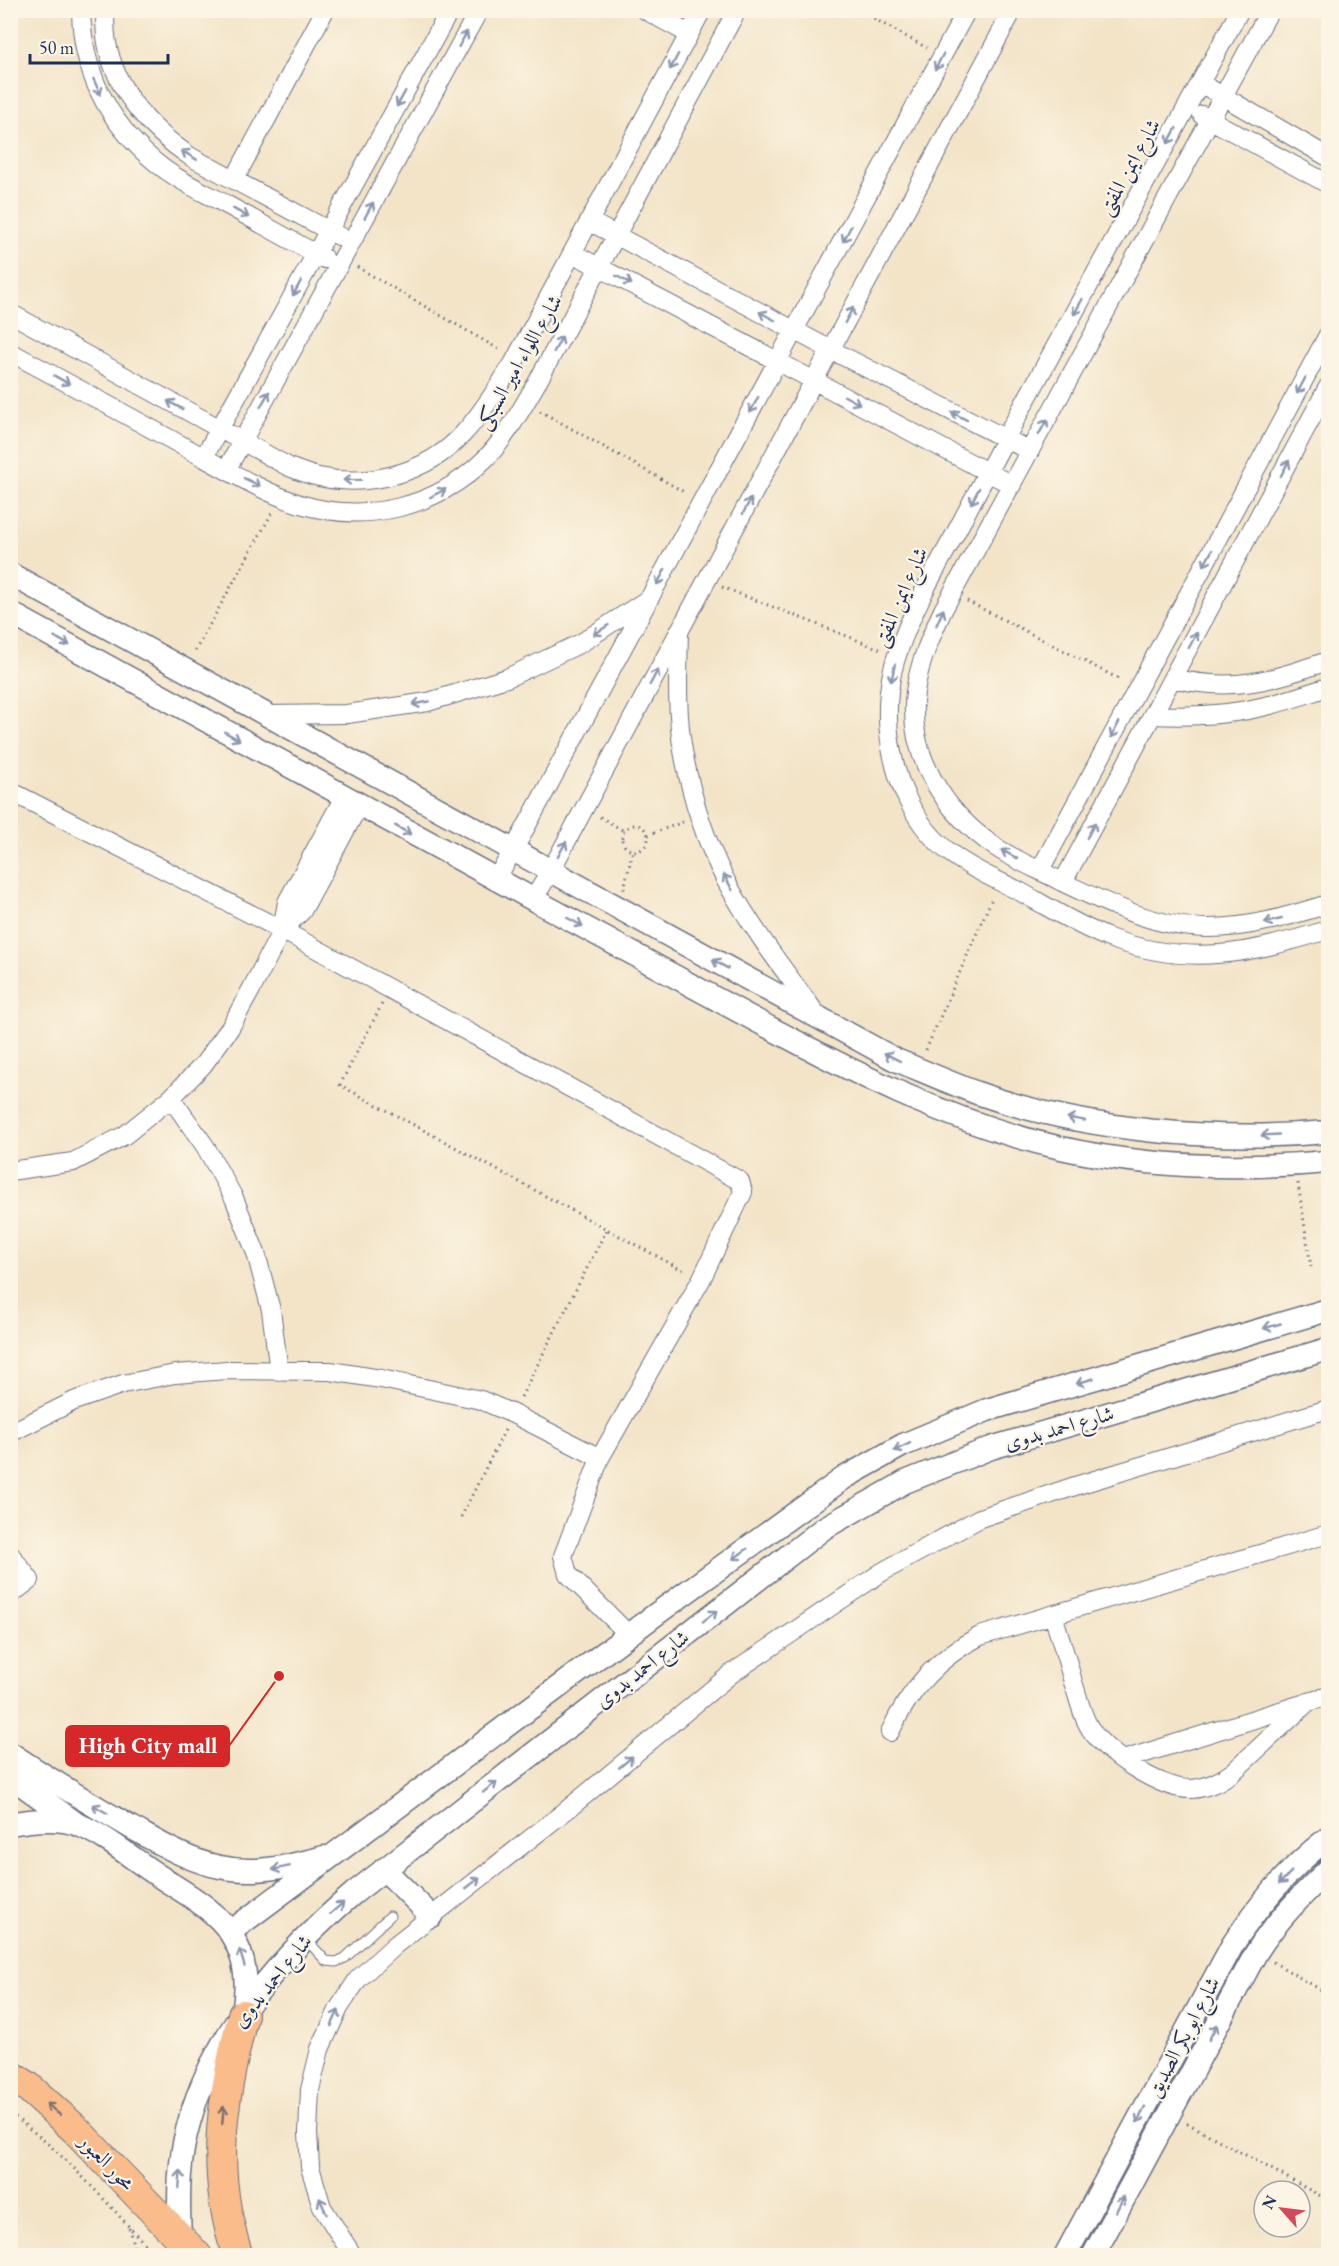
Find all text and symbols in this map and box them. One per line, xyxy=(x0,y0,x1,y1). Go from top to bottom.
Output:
scale bar xyxy=(30,27,168,65)
one-way arrow xyxy=(458,31,469,49)
text: 50 m xyxy=(39,36,74,59)
one-way arrow xyxy=(668,53,680,70)
one-way arrow xyxy=(933,53,945,70)
one-way arrow xyxy=(92,78,103,96)
one-way arrow xyxy=(395,90,407,107)
street label: شارع ايمن المفتى xyxy=(1091,114,1171,222)
one-way arrow xyxy=(1166,126,1177,144)
one-way arrow xyxy=(181,148,198,160)
one-way arrow xyxy=(363,202,375,219)
one-way arrow xyxy=(232,207,249,219)
one-way arrow xyxy=(841,224,852,242)
one-way arrow xyxy=(615,274,632,286)
one-way arrow xyxy=(291,279,303,296)
street label: شارع اللواء امير السبكى xyxy=(469,289,572,437)
one-way arrow xyxy=(1072,297,1083,315)
one-way arrow xyxy=(844,307,855,325)
one-way arrow xyxy=(759,310,777,321)
one-way arrow xyxy=(552,336,564,353)
one-way arrow xyxy=(53,374,70,386)
one-way arrow xyxy=(1295,377,1306,395)
one-way arrow xyxy=(260,391,271,409)
one-way arrow xyxy=(843,395,861,407)
one-way arrow xyxy=(748,396,760,413)
one-way arrow xyxy=(167,398,184,410)
one-way arrow xyxy=(950,409,968,421)
one-way arrow xyxy=(1038,419,1049,437)
one-way arrow xyxy=(1279,460,1291,477)
one-way arrow xyxy=(343,474,363,486)
one-way arrow xyxy=(243,476,261,488)
one-way arrow xyxy=(429,487,446,499)
one-way arrow xyxy=(969,487,980,505)
one-way arrow xyxy=(742,497,753,515)
street label: شارع ايمن المفتى xyxy=(865,543,938,653)
one-way arrow xyxy=(1202,549,1214,566)
one-way arrow xyxy=(655,567,666,585)
one-way arrow xyxy=(935,608,946,626)
one-way arrow xyxy=(593,625,610,637)
one-way arrow xyxy=(1187,632,1199,649)
one-way arrow xyxy=(53,635,70,647)
one-way arrow xyxy=(886,663,898,682)
one-way arrow xyxy=(649,669,660,687)
one-way arrow xyxy=(412,697,431,708)
one-way arrow xyxy=(1109,720,1120,738)
one-way arrow xyxy=(223,731,241,742)
one-way arrow xyxy=(1086,822,1097,840)
one-way arrow xyxy=(395,824,412,836)
one-way arrow xyxy=(556,841,568,858)
one-way arrow xyxy=(1001,848,1019,860)
one-way arrow xyxy=(722,874,733,892)
one-way arrow xyxy=(1263,915,1282,927)
one-way arrow xyxy=(566,916,583,928)
one-way arrow xyxy=(712,958,730,969)
one-way arrow xyxy=(883,1051,901,1063)
one-way arrow xyxy=(1067,1113,1087,1124)
one-way arrow xyxy=(1261,1130,1281,1141)
one-way arrow xyxy=(1263,1321,1282,1332)
one-way arrow xyxy=(1076,1376,1095,1387)
street label: شارع احمد بدوى xyxy=(1001,1399,1118,1461)
one-way arrow xyxy=(893,1441,911,1453)
one-way arrow xyxy=(732,1548,748,1560)
one-way arrow xyxy=(702,1609,718,1622)
street label: شارع احمد بدوى xyxy=(589,1623,698,1718)
callout: High City mall xyxy=(66,1726,229,1766)
text: High City mall xyxy=(79,1731,217,1760)
one-way arrow xyxy=(617,1755,633,1768)
one-way arrow xyxy=(482,1781,498,1794)
one-way arrow xyxy=(92,1803,109,1815)
one-way arrow xyxy=(272,1863,291,1874)
one-way arrow xyxy=(1278,1870,1293,1885)
one-way arrow xyxy=(465,1877,481,1890)
one-way arrow xyxy=(329,1901,344,1915)
street label: شارع احمد بدوى xyxy=(226,1928,321,2036)
one-way arrow xyxy=(235,1949,246,1968)
street label: شارع ابو بكر الصديق xyxy=(1139,1972,1230,2104)
one-way arrow xyxy=(329,2009,341,2027)
one-way arrow xyxy=(1208,2024,1219,2042)
one-way arrow xyxy=(46,2102,61,2116)
one-way arrow xyxy=(218,2105,229,2125)
one-way arrow xyxy=(1135,2106,1147,2123)
street label: محور العبور xyxy=(72,2126,141,2196)
one-way arrow xyxy=(174,2169,185,2189)
north arrow xyxy=(1252,2179,1312,2239)
text: N xyxy=(1257,2192,1282,2213)
one-way arrow xyxy=(1114,2196,1126,2213)
one-way arrow xyxy=(317,2197,328,2215)

